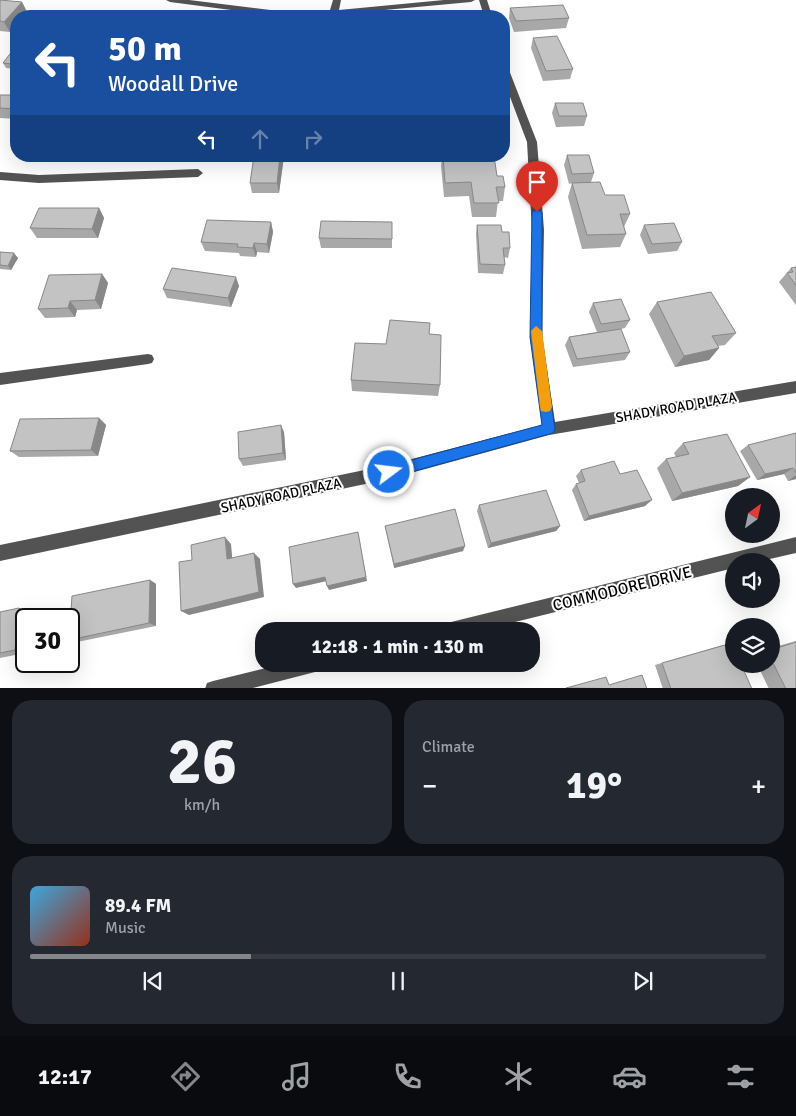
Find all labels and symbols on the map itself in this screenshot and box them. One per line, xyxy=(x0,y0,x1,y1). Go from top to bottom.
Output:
pin xyxy=(516,161,558,212)
street label: SHADY ROAD PLAZA xyxy=(614,388,738,427)
position arrow xyxy=(362,445,414,497)
street label: SHADY ROAD PLAZA xyxy=(219,474,343,517)
north arrow xyxy=(725,488,780,542)
street label: COMMODORE DRIVE xyxy=(551,562,694,616)
speed limit sign: 30 xyxy=(15,608,80,673)

